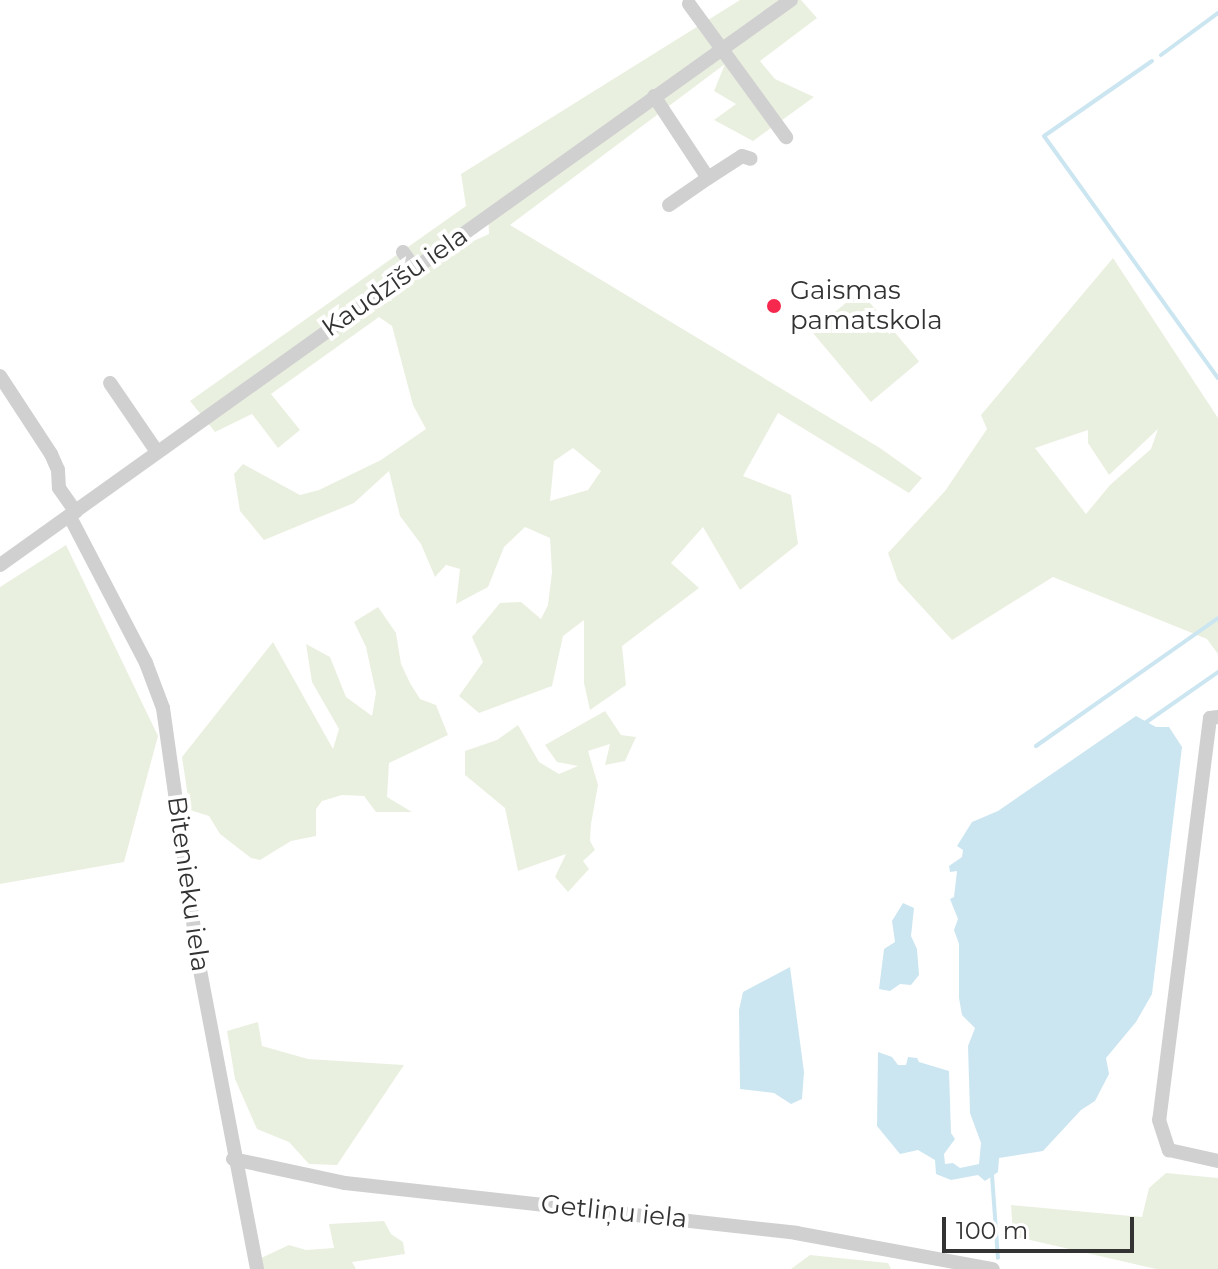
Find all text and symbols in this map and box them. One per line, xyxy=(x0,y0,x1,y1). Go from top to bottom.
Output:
street label: Kaudzīšu iela xyxy=(316,220,474,344)
place label: Gaismas pamatskola xyxy=(790,275,943,336)
marker: Gaismas pamatskola xyxy=(765,297,783,315)
street label: Bitenieku iela xyxy=(160,794,216,974)
street label: Getliņu iela xyxy=(539,1189,689,1235)
scale bar xyxy=(946,1201,1138,1251)
text: 100 m xyxy=(956,1216,1028,1245)

